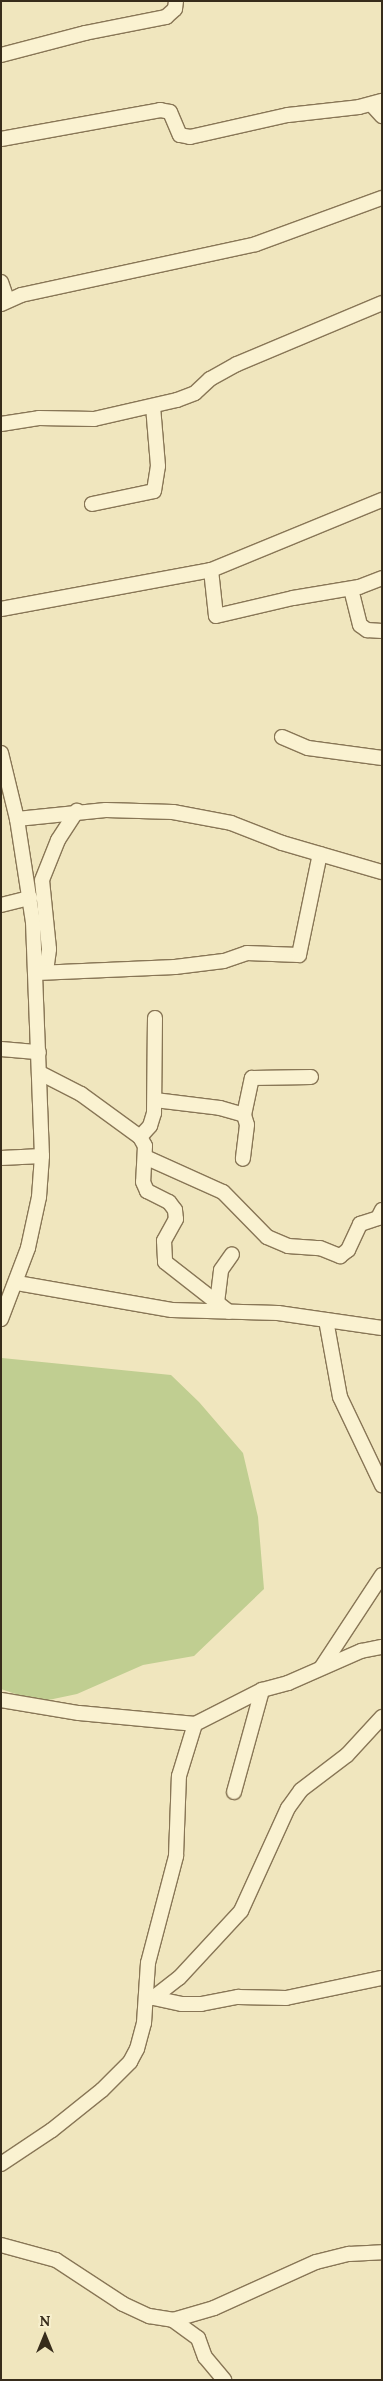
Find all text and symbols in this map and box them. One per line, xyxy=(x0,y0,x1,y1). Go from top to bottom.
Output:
north arrow xyxy=(20,2311,70,2361)
text: N xyxy=(40,2312,50,2330)

